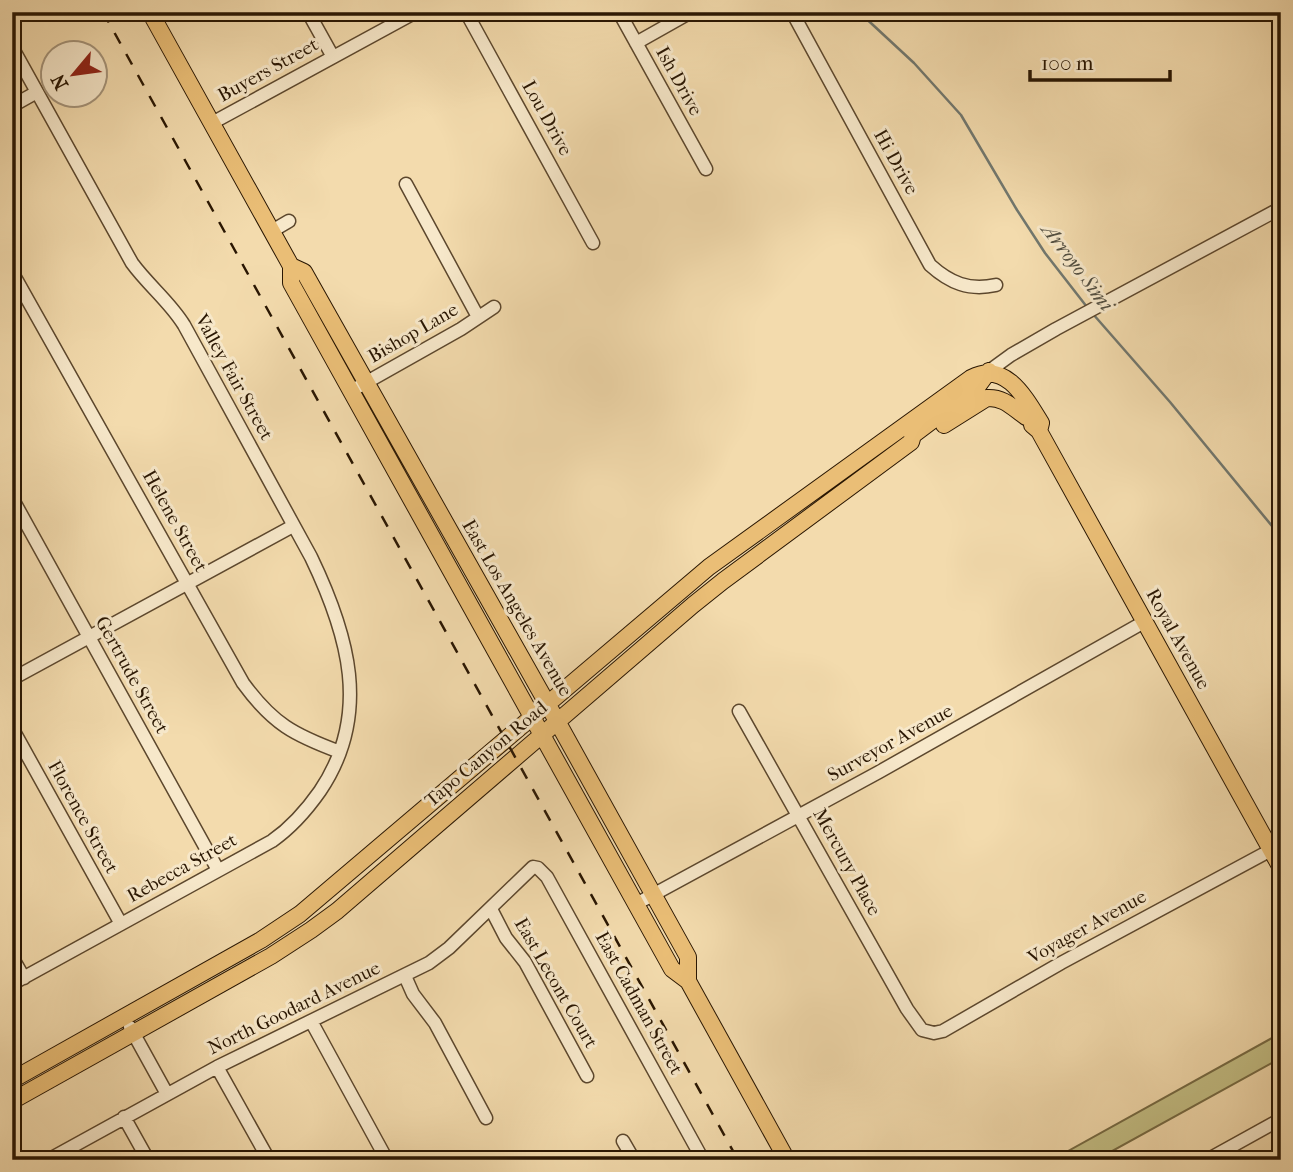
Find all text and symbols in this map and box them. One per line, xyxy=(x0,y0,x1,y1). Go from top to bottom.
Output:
street label: Buyers Street xyxy=(214,33,322,107)
north arrow xyxy=(38,38,108,108)
scale bar xyxy=(1030,38,1170,82)
street label: Ish Drive xyxy=(651,43,707,119)
text: 100 m xyxy=(1041,51,1094,75)
text: N xyxy=(47,70,73,93)
street label: Lou Drive xyxy=(517,77,577,159)
street label: Hi Drive xyxy=(869,126,923,198)
water label: Arroyo Simi xyxy=(1035,216,1120,317)
street label: Bishop Lane xyxy=(364,298,462,368)
street label: Valley Fair Street xyxy=(190,309,278,444)
street label: Helene Street xyxy=(138,466,212,576)
street label: East Los Angeles Avenue xyxy=(457,516,577,700)
street label: Royal Avenue xyxy=(1141,585,1215,693)
street label: Gertrude Street xyxy=(91,613,173,738)
street label: Tapo Canyon Road xyxy=(420,696,552,811)
street label: Surveyor Avenue xyxy=(824,700,956,786)
street label: Florence Street xyxy=(43,757,123,877)
street label: Mercury Place xyxy=(808,805,886,919)
street label: Rebecca Street xyxy=(123,829,241,907)
street label: Voyager Avenue xyxy=(1023,885,1150,969)
street label: East Lecont Court xyxy=(510,914,602,1052)
street label: East Cadman Street xyxy=(591,928,688,1078)
street label: North Goodard Avenue xyxy=(204,957,384,1059)

